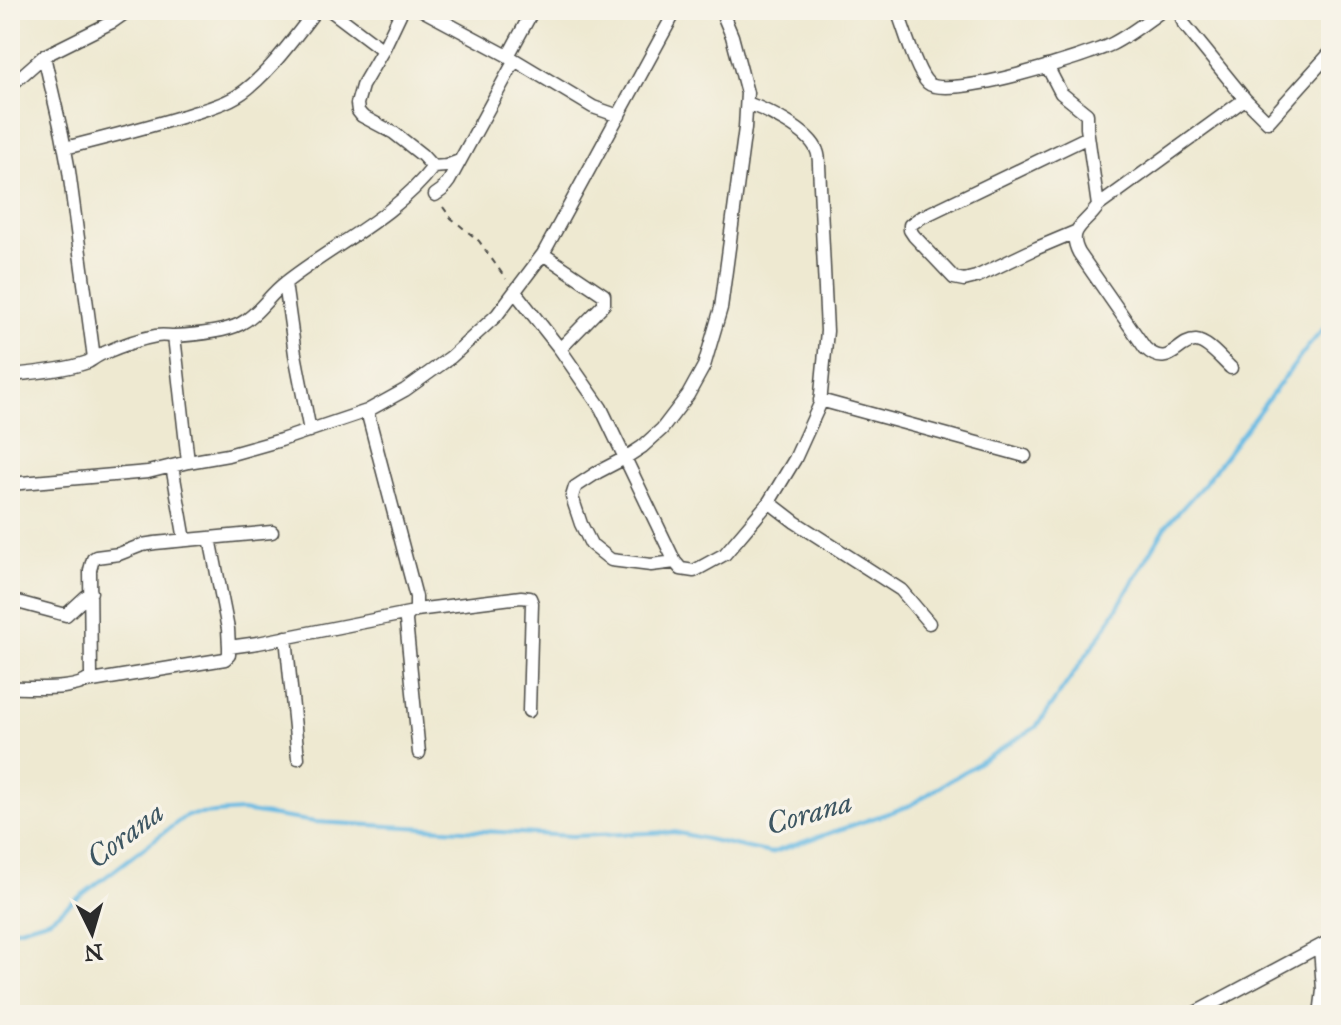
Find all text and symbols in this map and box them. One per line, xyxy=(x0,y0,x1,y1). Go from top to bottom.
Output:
water label: Corana xyxy=(762,784,856,842)
water label: Corana xyxy=(79,794,171,876)
north arrow xyxy=(52,893,132,973)
text: N xyxy=(83,938,104,967)

